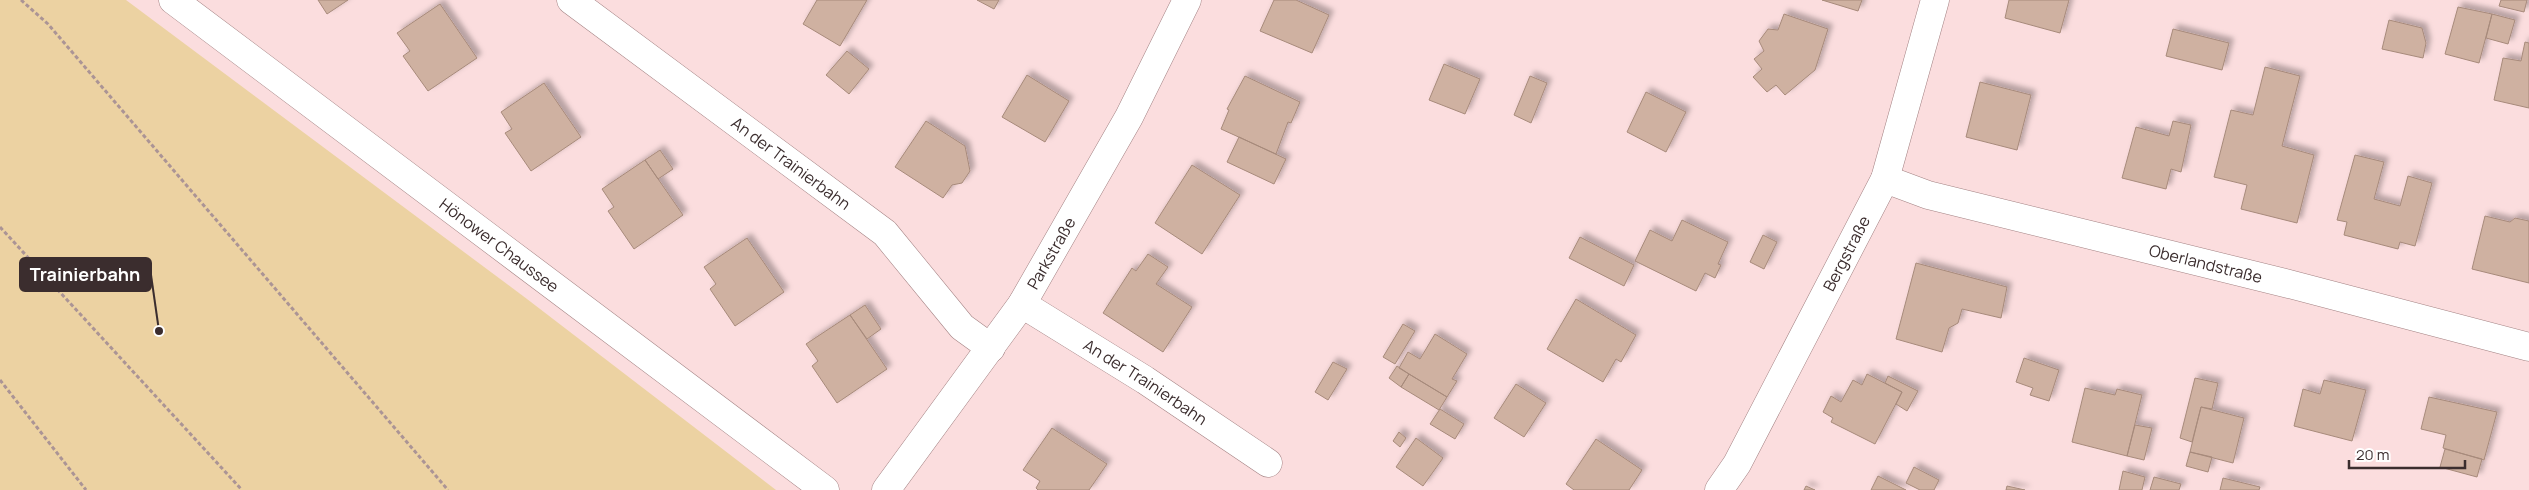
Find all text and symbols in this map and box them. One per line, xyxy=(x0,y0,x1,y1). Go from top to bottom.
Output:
street label: An der Trainierbahn xyxy=(727,112,855,215)
street label: Hönower Chaussee xyxy=(435,193,563,297)
street label: Bergstraße xyxy=(1818,212,1875,295)
street label: Parkstraße xyxy=(1022,213,1080,293)
street label: Oberlandstraße xyxy=(2147,239,2265,288)
callout: Trainierbahn xyxy=(20,258,151,291)
text: Trainierbahn xyxy=(30,262,140,286)
street label: An der Trainierbahn xyxy=(1079,334,1212,430)
scale bar xyxy=(2349,438,2465,470)
text: 20 m xyxy=(2356,444,2389,465)

